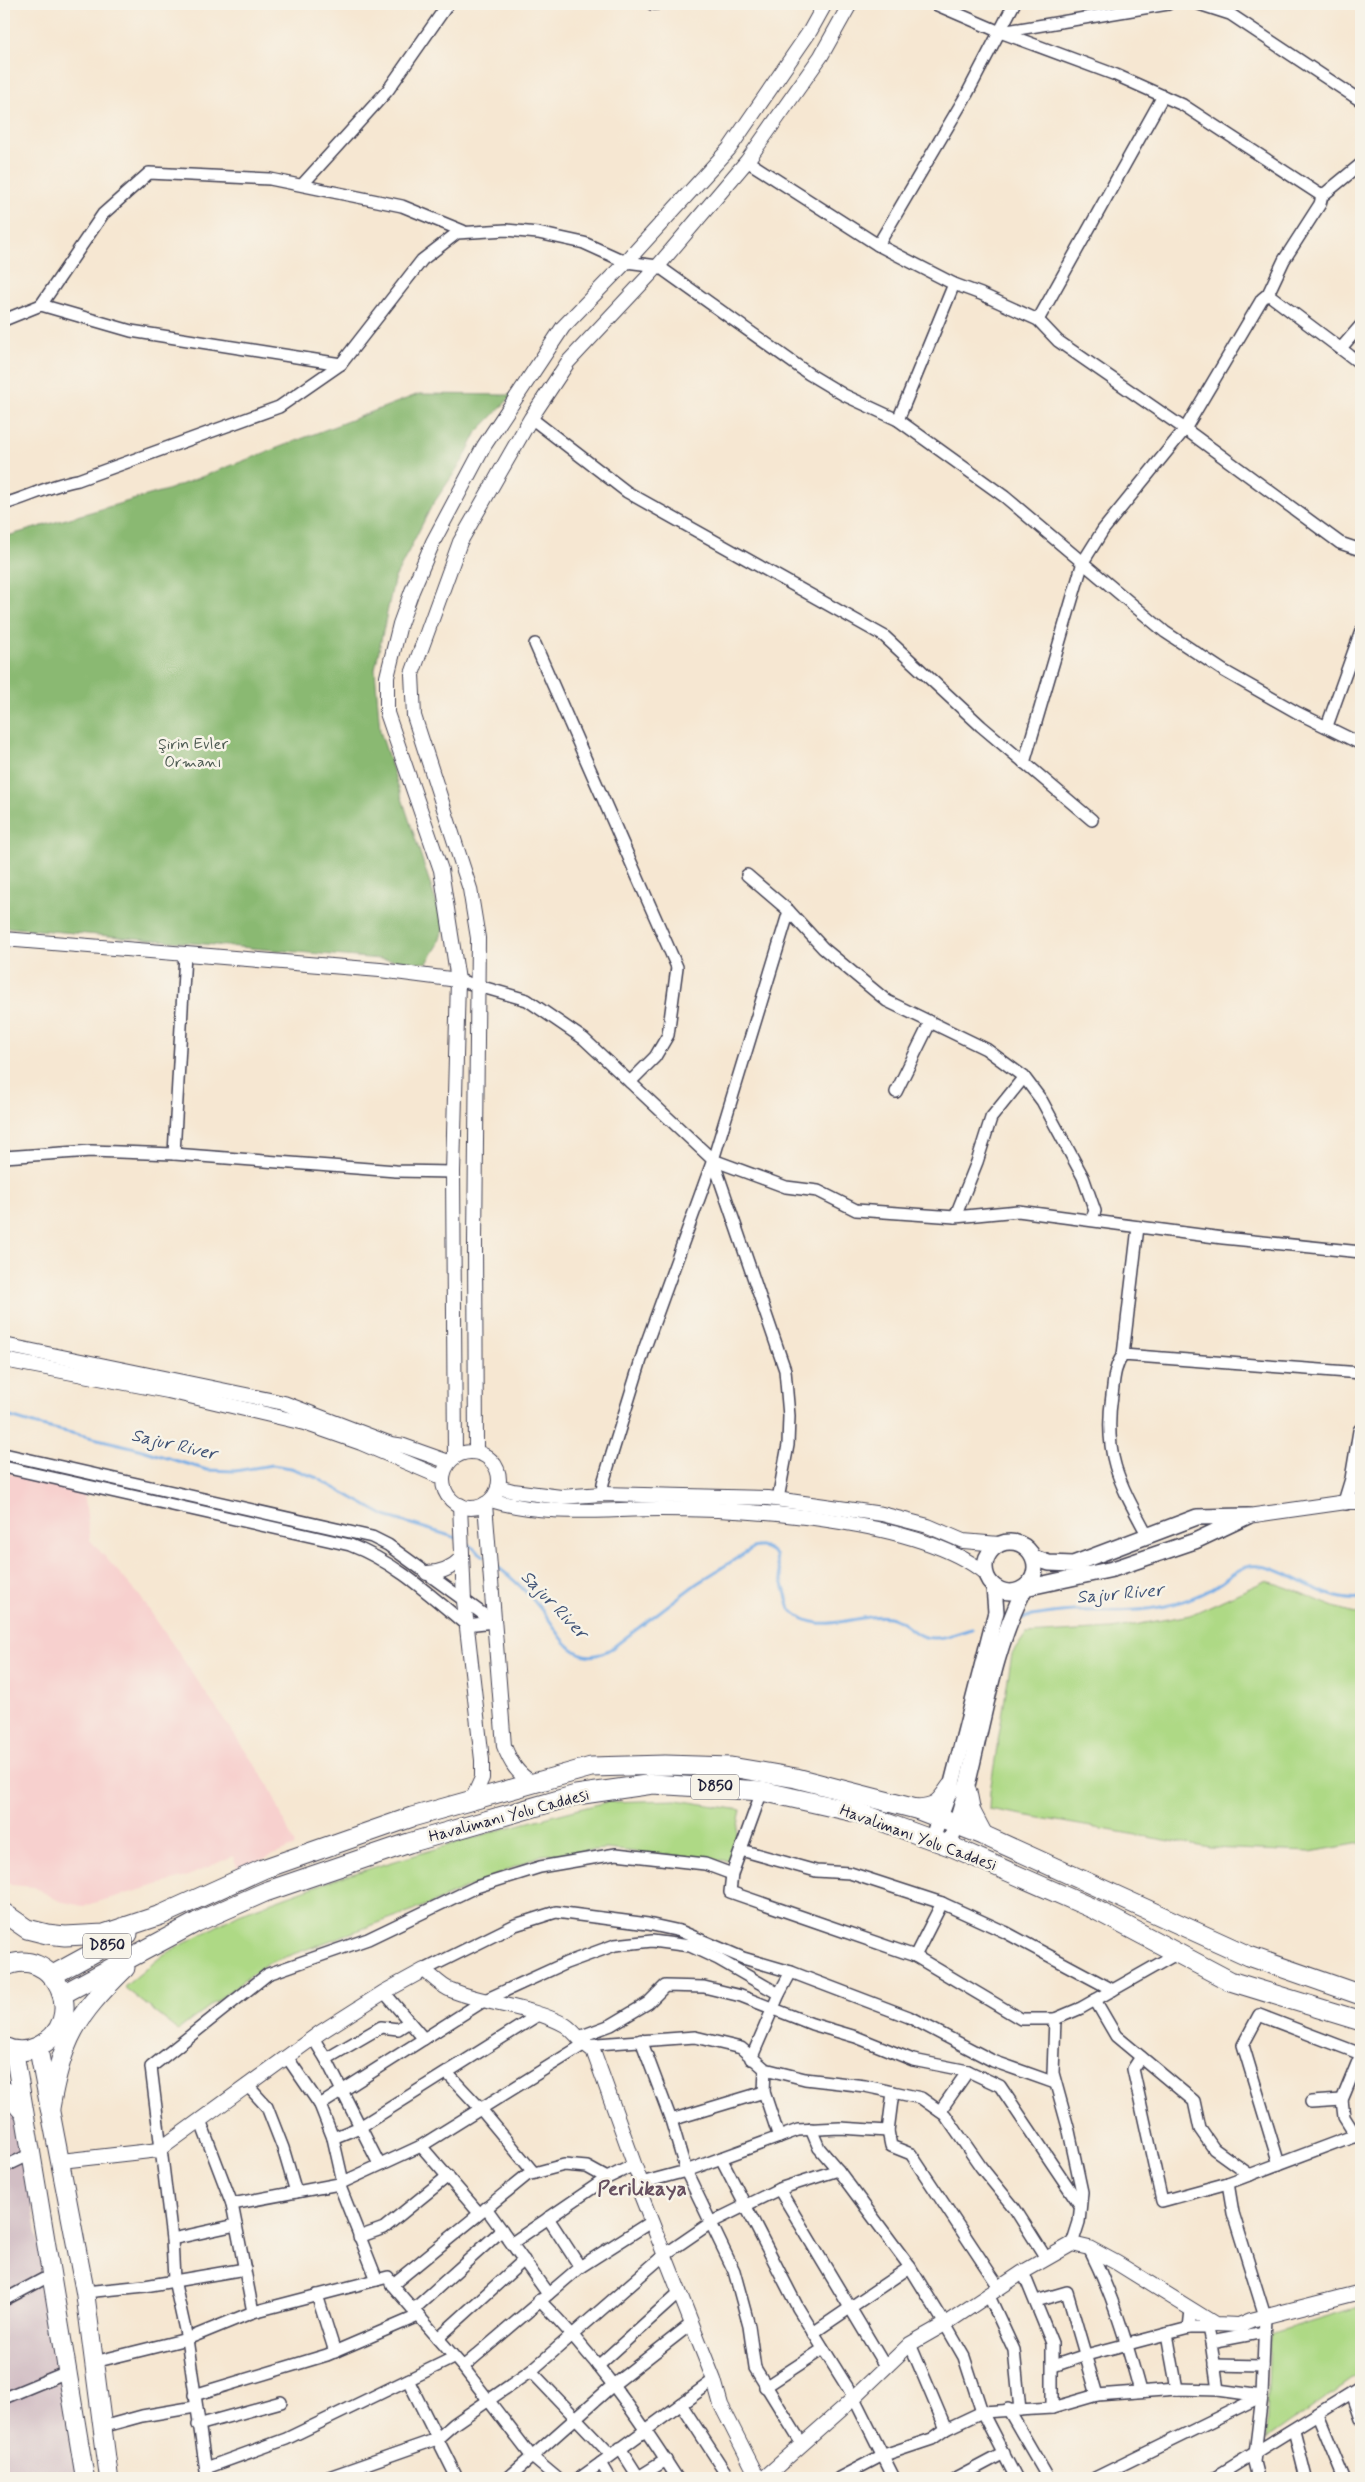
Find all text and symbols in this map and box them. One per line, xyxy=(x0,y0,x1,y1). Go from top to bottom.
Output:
park label: Şirin Evler Ormanı xyxy=(158,734,228,773)
water label: Sajur River xyxy=(129,1424,222,1467)
water label: Sajur River xyxy=(515,1565,595,1646)
water label: Sajur River xyxy=(1076,1578,1167,1610)
road number: D850 xyxy=(691,1774,739,1800)
street label: Havalimanı Yolu Caddesi xyxy=(426,1784,592,1848)
street label: Havalimanı Yolu Caddesi xyxy=(837,1800,999,1876)
road number: D850 xyxy=(83,1934,131,1958)
district label: Perilikaya xyxy=(597,2175,687,2203)

